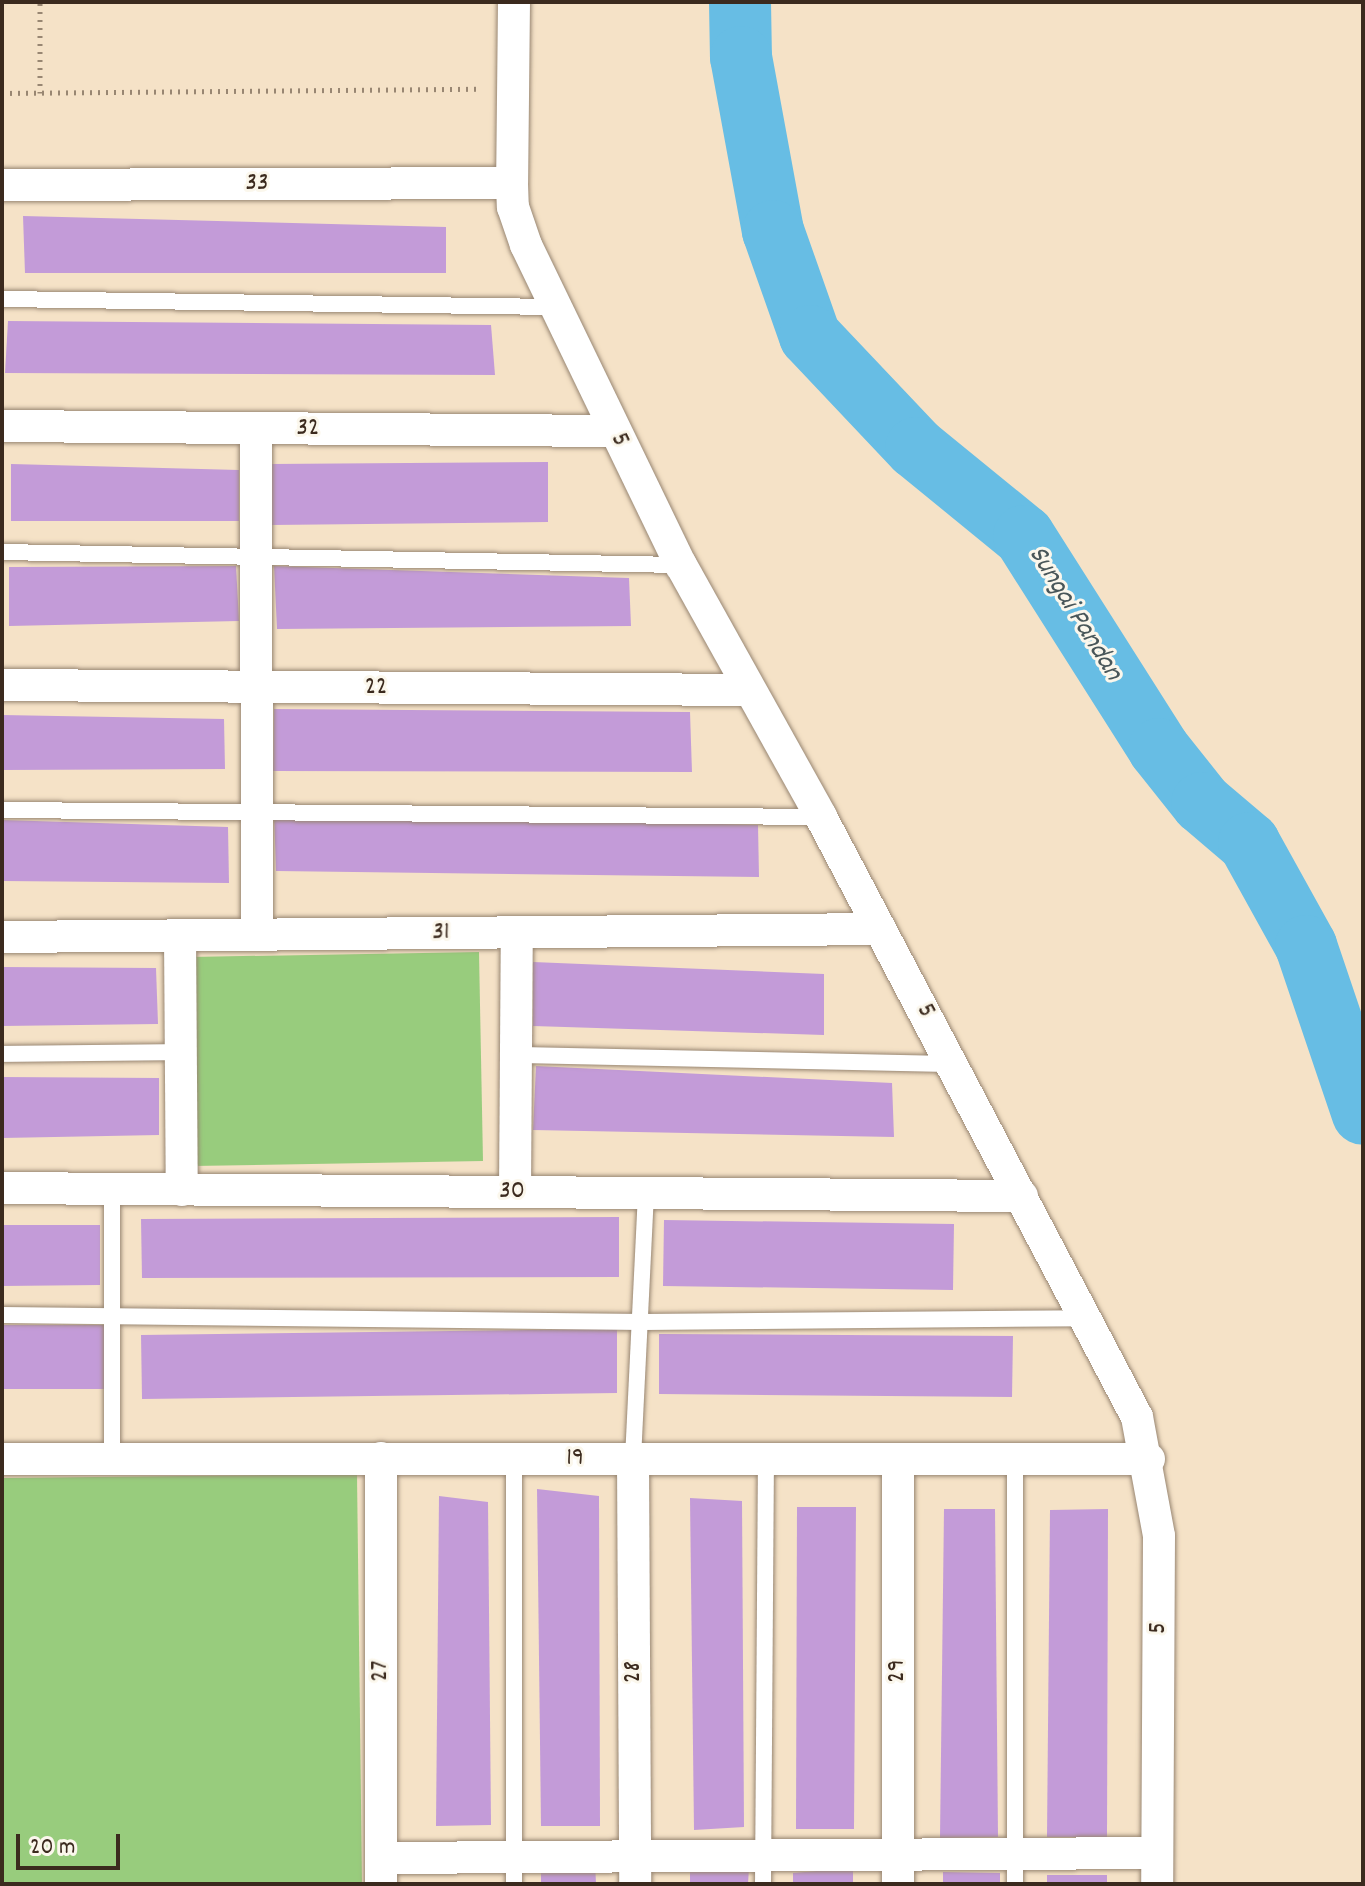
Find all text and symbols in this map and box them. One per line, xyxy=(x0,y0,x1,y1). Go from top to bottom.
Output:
street label: 33 xyxy=(245,168,269,200)
street label: 32 xyxy=(297,413,319,445)
street label: 5 xyxy=(602,428,636,452)
water label: Sungai Pandan xyxy=(1019,541,1129,687)
street label: 22 xyxy=(365,672,387,704)
street label: 31 xyxy=(432,917,450,949)
street label: 5 xyxy=(908,998,942,1024)
street label: 30 xyxy=(499,1176,525,1208)
street label: 19 xyxy=(566,1443,584,1475)
street label: 5 xyxy=(1143,1622,1175,1634)
street label: 29 xyxy=(882,1659,914,1683)
street label: 27 xyxy=(365,1660,397,1682)
street label: 28 xyxy=(618,1661,650,1683)
scale bar xyxy=(20,1818,124,1868)
text: 20 m xyxy=(30,1831,76,1865)

